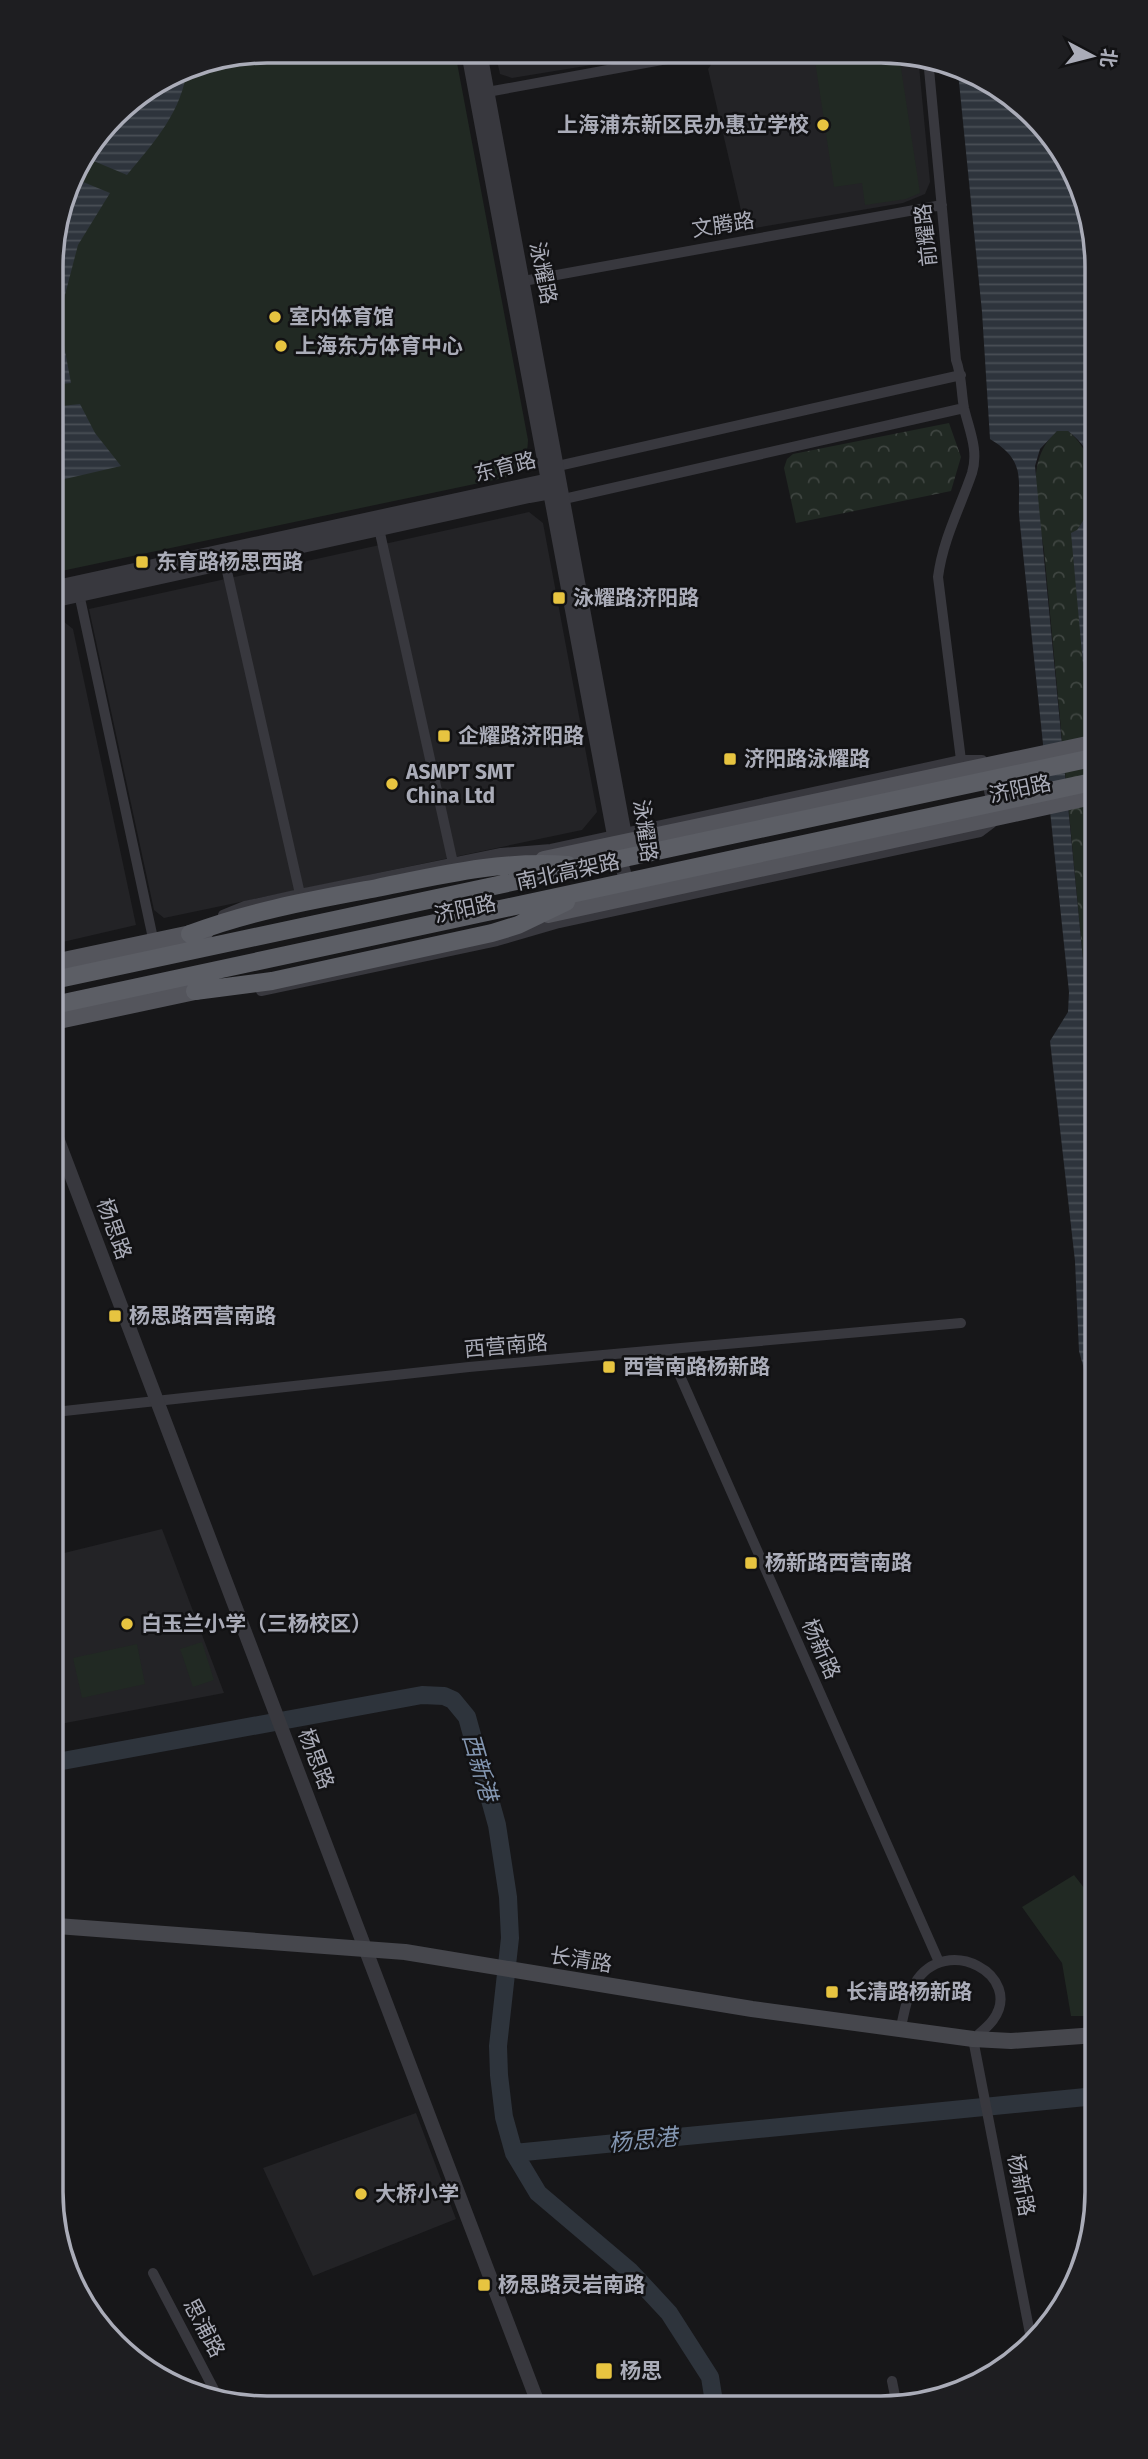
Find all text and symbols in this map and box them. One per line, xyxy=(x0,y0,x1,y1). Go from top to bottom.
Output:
north arrow xyxy=(1057,21,1127,91)
text: 北 xyxy=(1096,47,1121,69)
place label: 上海浦东新区民办惠立学校 xyxy=(557,112,809,138)
marker: 上海浦东新区民办惠立学校 xyxy=(815,117,831,133)
street label: 前耀路 xyxy=(910,202,942,268)
street label: 文腾路 xyxy=(690,207,756,243)
street label: 泳耀路 xyxy=(524,240,562,306)
place label: 室内体育馆 xyxy=(289,304,394,330)
marker: 室内体育馆 xyxy=(267,309,283,325)
place label: 上海东方体育中心 xyxy=(295,333,463,359)
marker: 上海东方体育中心 xyxy=(273,338,289,354)
street label: 东育路 xyxy=(471,447,539,487)
place label: 东育路杨思西路 xyxy=(156,549,303,575)
marker: 东育路杨思西路 xyxy=(134,554,150,570)
place label: 泳耀路济阳路 xyxy=(573,585,699,611)
marker: 泳耀路济阳路 xyxy=(551,590,567,606)
place label: 企耀路济阳路 xyxy=(458,723,584,749)
marker: 企耀路济阳路 xyxy=(436,728,452,744)
place label: 济阳路泳耀路 xyxy=(744,746,870,772)
marker: 济阳路泳耀路 xyxy=(722,751,738,767)
place label: ASMPT SMT China Ltd xyxy=(405,759,515,809)
street label: 济阳路 xyxy=(986,770,1054,808)
marker: ASMPT SMT China Ltd xyxy=(384,776,400,792)
street label: 泳耀路 xyxy=(628,798,662,864)
street label: 南北高架路 xyxy=(514,848,622,896)
street label: 济阳路 xyxy=(431,890,499,928)
street label: 杨思路 xyxy=(91,1195,137,1263)
place label: 杨思路西营南路 xyxy=(129,1303,276,1329)
marker: 杨思路西营南路 xyxy=(107,1308,123,1324)
street label: 西营南路 xyxy=(463,1329,549,1363)
place label: 西营南路杨新路 xyxy=(623,1354,770,1380)
marker: 西营南路杨新路 xyxy=(601,1359,617,1375)
place label: 杨新路西营南路 xyxy=(765,1550,912,1576)
marker: 杨新路西营南路 xyxy=(743,1555,759,1571)
place label: 白玉兰小学（三杨校区） xyxy=(141,1611,372,1637)
street label: 杨新路 xyxy=(796,1615,846,1683)
marker: 白玉兰小学（三杨校区） xyxy=(119,1616,135,1632)
street label: 杨思路 xyxy=(293,1725,339,1793)
water label: 西新港 xyxy=(457,1730,504,1807)
street label: 长清路 xyxy=(548,1942,614,1978)
place label: 长清路杨新路 xyxy=(846,1979,972,2005)
marker: 长清路杨新路 xyxy=(824,1984,840,2000)
water label: 杨思港 xyxy=(607,2122,682,2158)
street label: 杨新路 xyxy=(1002,2152,1040,2218)
place label: 大桥小学 xyxy=(375,2181,459,2207)
marker: 大桥小学 xyxy=(353,2186,369,2202)
place label: 杨思路灵岩南路 xyxy=(498,2272,645,2298)
marker: 杨思路灵岩南路 xyxy=(476,2277,492,2293)
street label: 思浦路 xyxy=(178,2294,230,2362)
place label: 杨思 xyxy=(620,2358,662,2384)
marker: 杨思 xyxy=(594,2361,614,2381)

